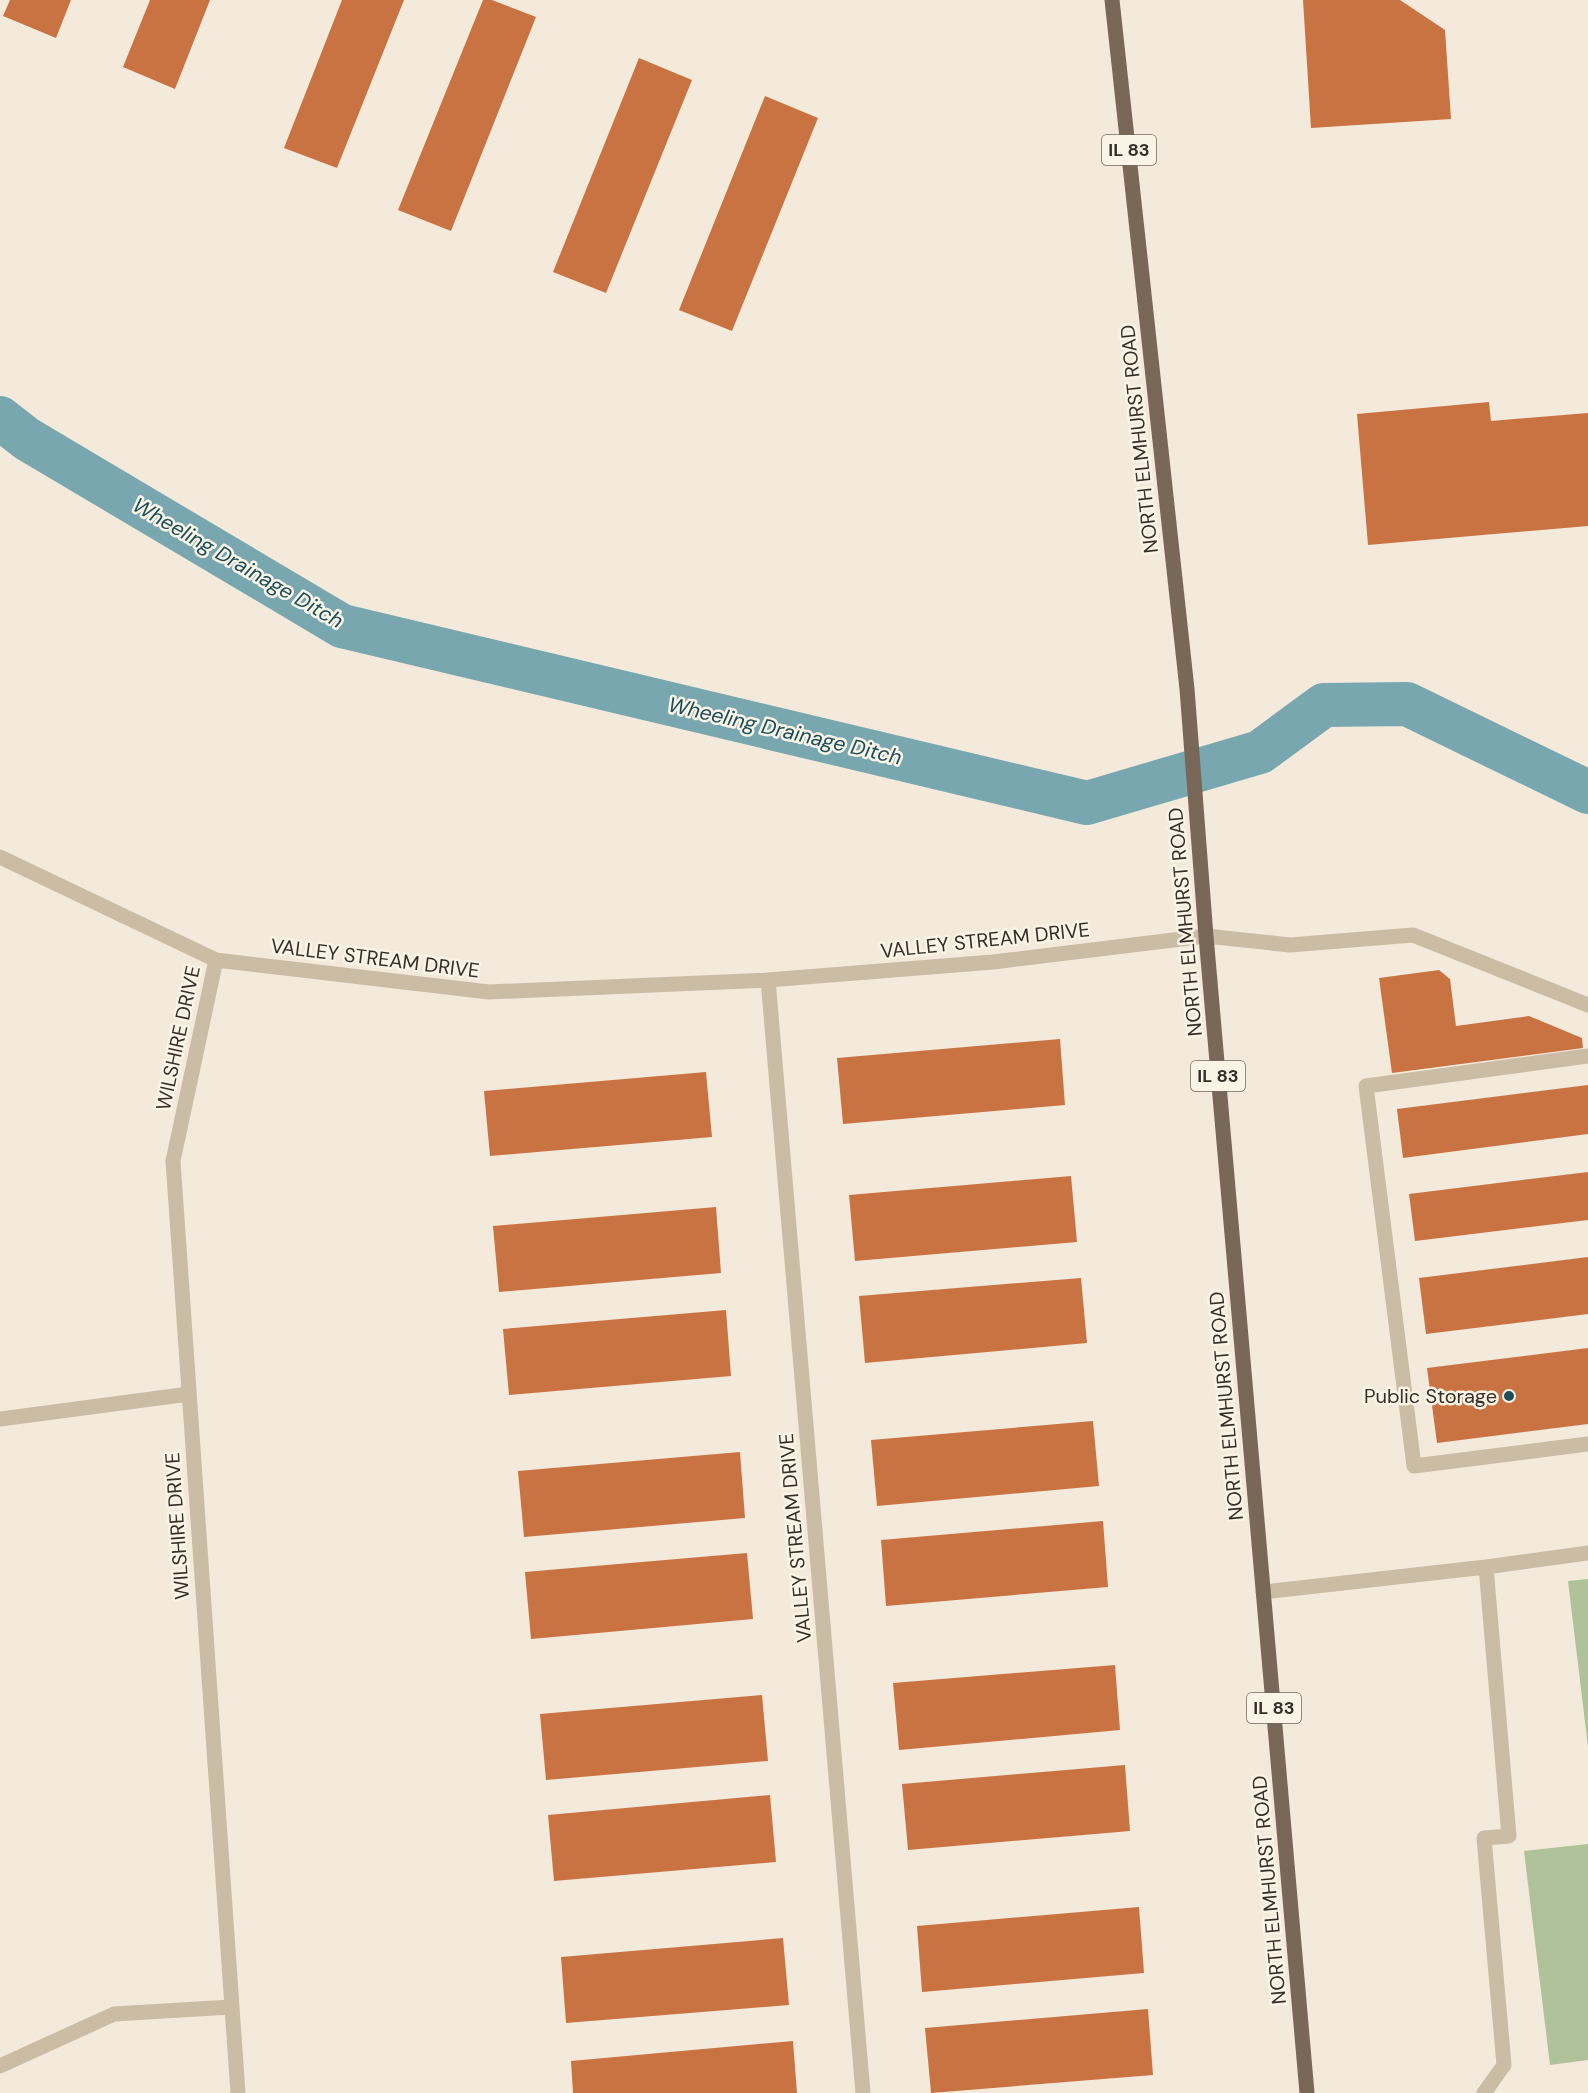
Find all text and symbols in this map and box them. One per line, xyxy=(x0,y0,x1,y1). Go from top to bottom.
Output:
road number: IL 83 xyxy=(1102,135,1156,165)
street label: NORTH ELMHURST ROAD xyxy=(1114,323,1164,555)
water label: Wheeling Drainage Ditch xyxy=(128,491,348,635)
water label: Wheeling Drainage Ditch xyxy=(665,690,905,772)
street label: NORTH ELMHURST ROAD xyxy=(1162,806,1208,1038)
street label: VALLEY STREAM DRIVE xyxy=(879,916,1091,964)
street label: VALLEY STREAM DRIVE xyxy=(269,932,481,984)
street label: WILSHIRE DRIVE xyxy=(150,963,206,1113)
road number: IL 83 xyxy=(1191,1061,1245,1091)
street label: NORTH ELMHURST ROAD xyxy=(1203,1290,1249,1522)
place label: Public Storage xyxy=(1364,1383,1497,1409)
marker: Public Storage xyxy=(1502,1389,1516,1403)
street label: VALLEY STREAM DRIVE xyxy=(773,1432,817,1644)
street label: WILSHIRE DRIVE xyxy=(159,1452,195,1600)
road number: IL 83 xyxy=(1247,1693,1301,1723)
street label: NORTH ELMHURST ROAD xyxy=(1246,1774,1292,2006)

